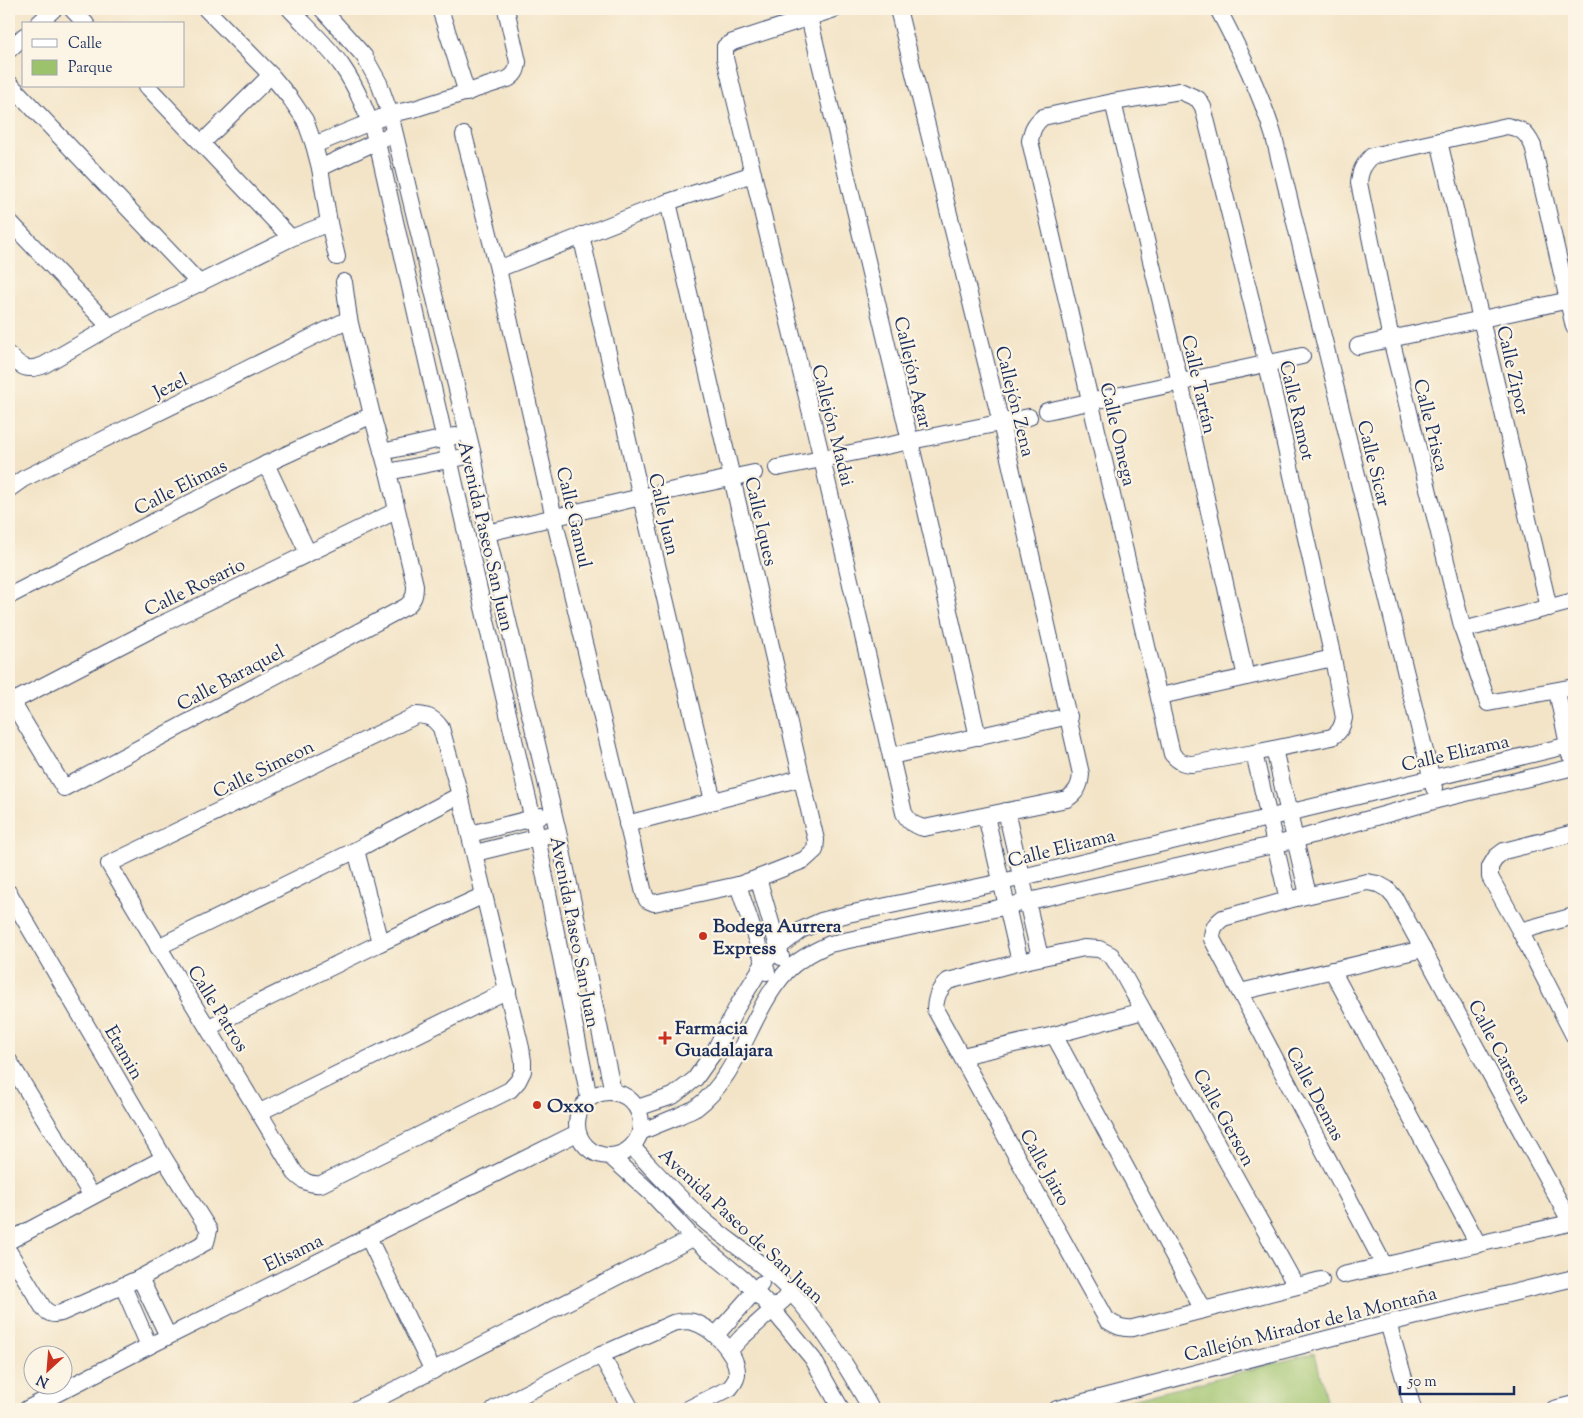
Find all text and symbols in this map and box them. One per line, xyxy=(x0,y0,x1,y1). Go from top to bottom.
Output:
legend xyxy=(22,22,185,88)
text: Calle xyxy=(68,34,102,55)
text: Parque xyxy=(68,58,112,79)
street label: Callejón Agar xyxy=(886,314,938,431)
street label: Calle Zipor xyxy=(1488,323,1535,418)
street label: Calle Tartán xyxy=(1173,332,1222,437)
street label: Callejón Zena xyxy=(987,343,1040,460)
street label: Calle Ramot xyxy=(1271,358,1320,464)
street label: Callejón Madai xyxy=(803,362,860,489)
street label: Jezel xyxy=(148,367,193,408)
street label: Calle Prisca xyxy=(1405,376,1454,475)
street label: Calle Omega xyxy=(1092,380,1142,489)
street label: Calle Sicar xyxy=(1349,418,1396,510)
street label: Avenida Paseo San Juan xyxy=(450,439,520,634)
street label: Calle Elimas xyxy=(130,453,232,523)
street label: Calle Gamul xyxy=(548,464,597,571)
street label: Calle Juan xyxy=(640,471,685,558)
street label: Calle Iques xyxy=(736,474,783,569)
street label: Calle Rosario xyxy=(140,552,250,624)
street label: Calle Baraquel xyxy=(172,639,290,719)
street label: Calle Elizama xyxy=(1399,729,1512,780)
street label: Calle Simeon xyxy=(209,734,319,806)
street label: Calle Elizama xyxy=(1005,823,1118,876)
street label: Avenida Paseo San Juan xyxy=(542,834,605,1031)
place label: Bodega Aurrera Express xyxy=(713,914,842,963)
marker: Bodega Aurrera Express xyxy=(697,930,709,942)
street label: Calle Patros xyxy=(180,961,254,1058)
street label: Calle Carsena xyxy=(1460,995,1538,1109)
place label: Farmacia Guadalajara xyxy=(675,1016,773,1065)
street label: Etamin xyxy=(96,1021,149,1086)
marker: Farmacia Guadalajara xyxy=(659,1032,671,1044)
street label: Calle Demas xyxy=(1278,1042,1350,1146)
street label: Calle Gerson xyxy=(1185,1065,1261,1172)
place label: Oxxo xyxy=(547,1094,595,1121)
marker: Oxxo xyxy=(531,1099,543,1111)
street label: Calle Jairo xyxy=(1012,1125,1076,1212)
street label: Avenida Paseo de San Juan xyxy=(651,1143,829,1311)
street label: Elisama xyxy=(260,1228,328,1280)
street label: Callejón Mirador de la Montaña xyxy=(1181,1281,1440,1370)
north arrow xyxy=(22,1346,72,1396)
scale bar xyxy=(1400,1363,1514,1395)
text: N xyxy=(34,1368,53,1391)
text: 50 m xyxy=(1407,1372,1437,1393)

